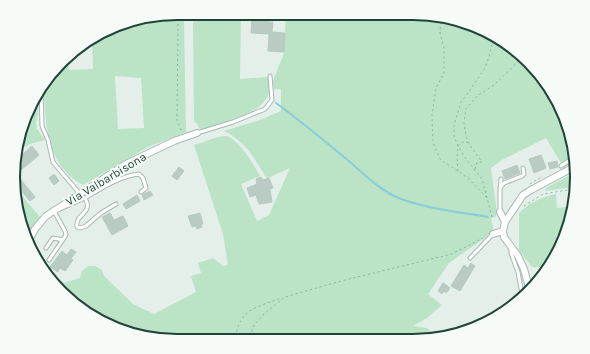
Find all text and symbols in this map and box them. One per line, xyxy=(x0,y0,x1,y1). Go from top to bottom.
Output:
street label: Via Valbarbisona xyxy=(63,149,149,209)

